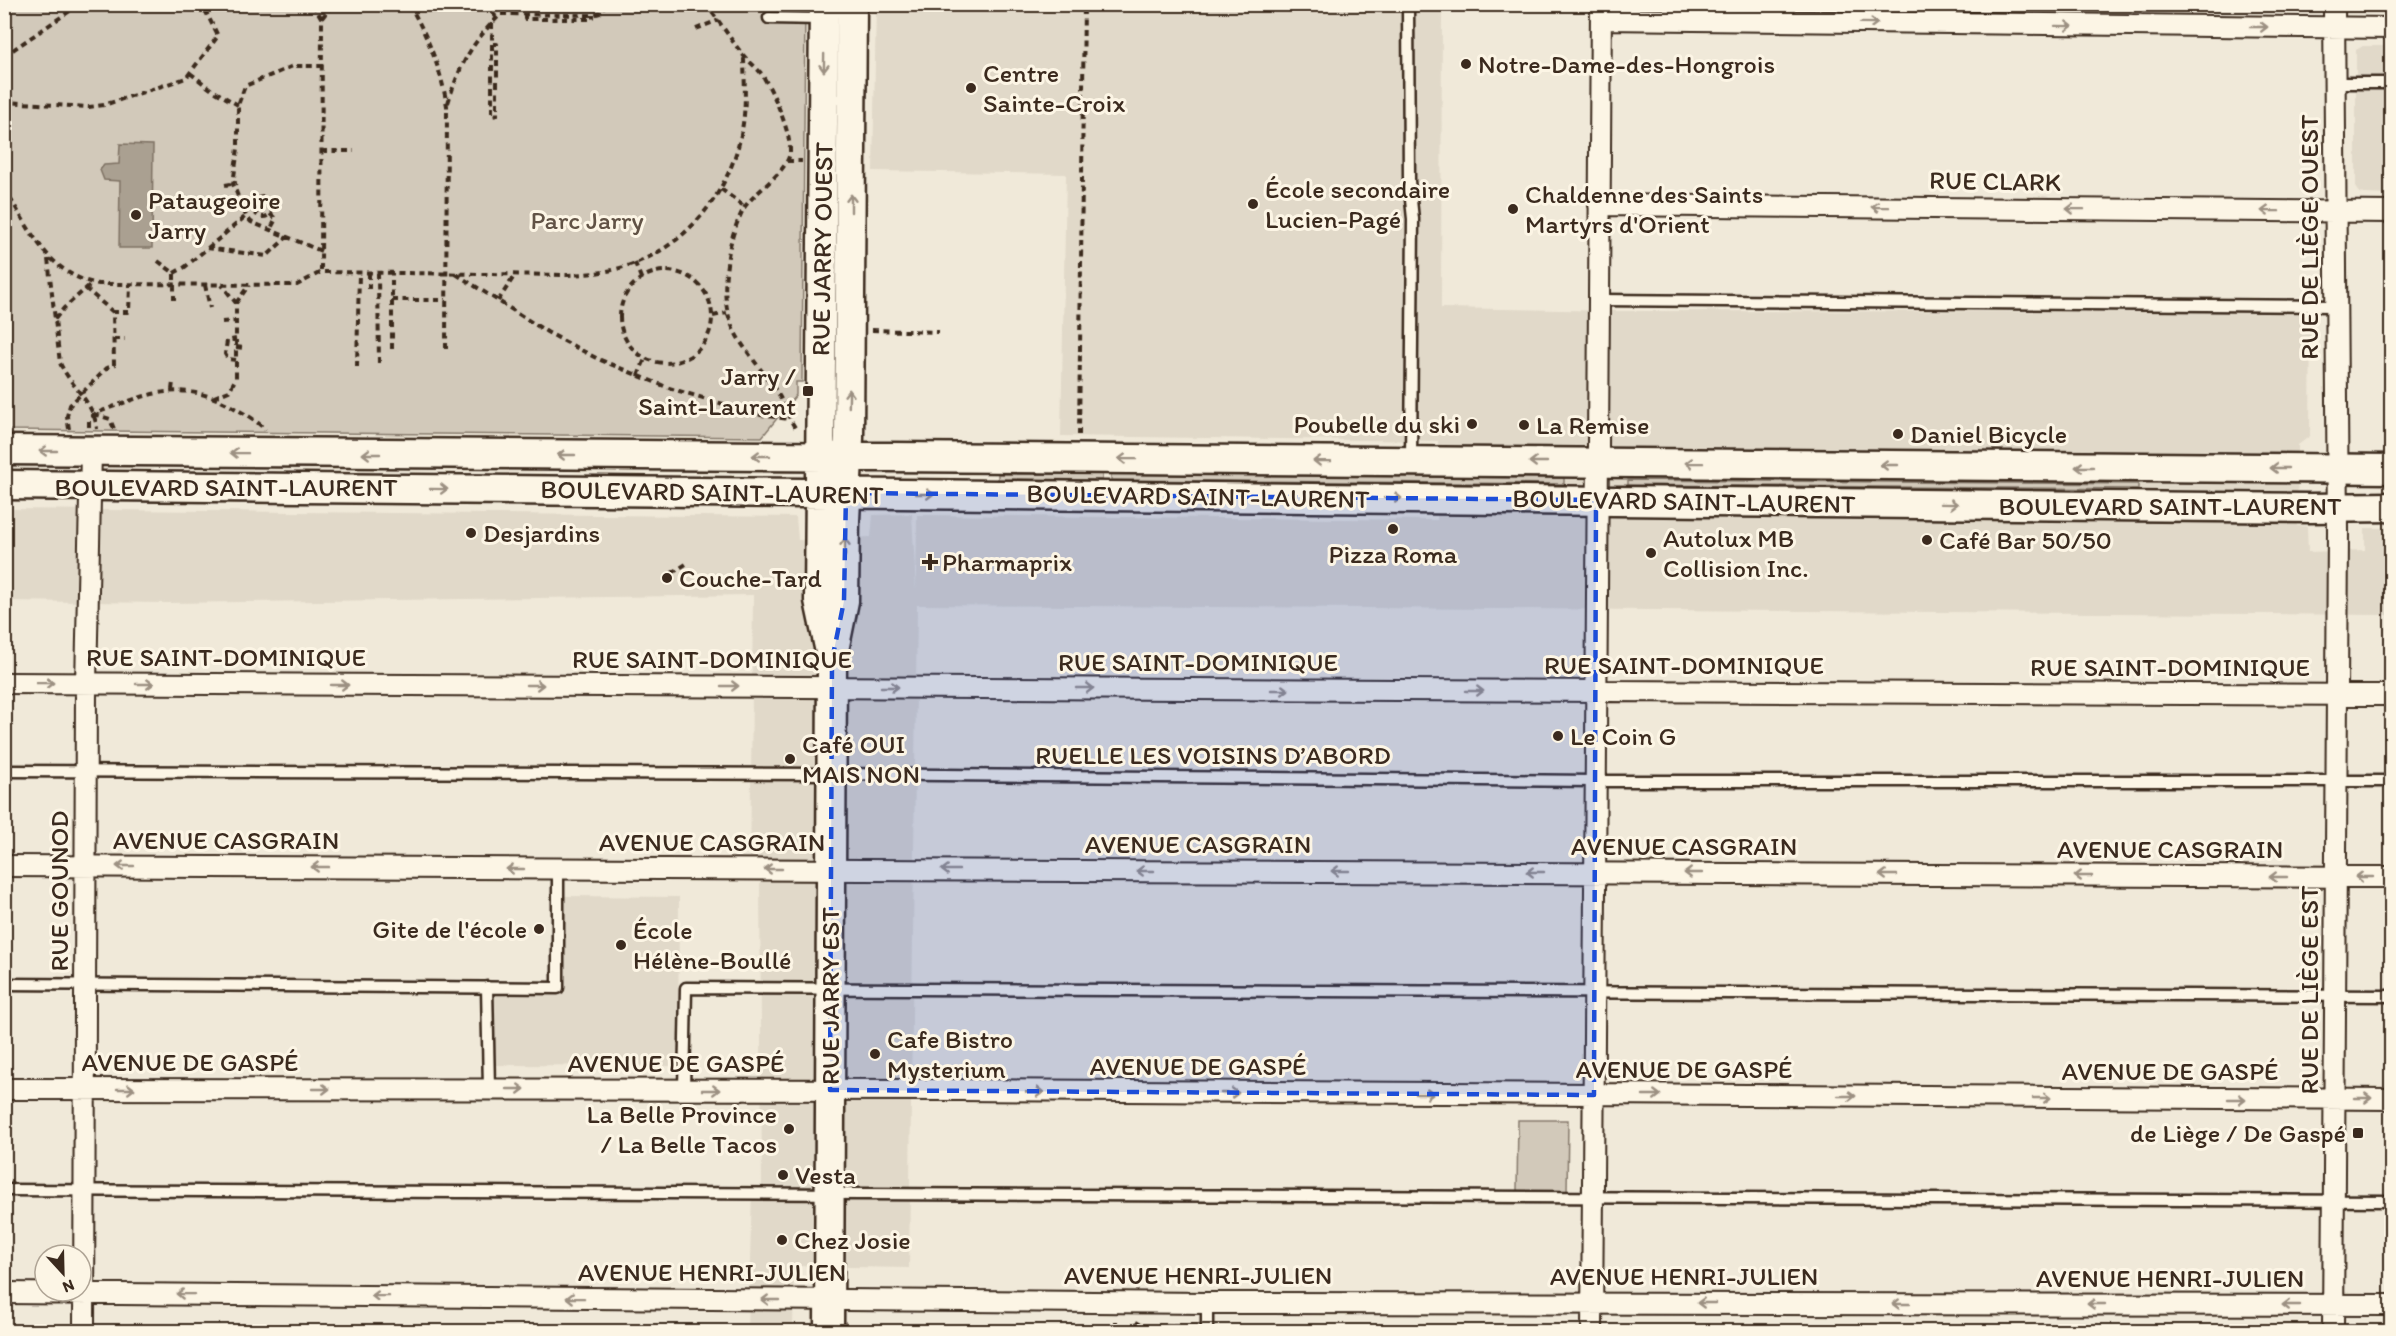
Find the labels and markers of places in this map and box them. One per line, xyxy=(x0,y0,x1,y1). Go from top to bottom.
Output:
place label: Notre-Dame-des-Hongrois xyxy=(1478,48,1775,80)
place label: Centre Sainte-Croix xyxy=(983,57,1125,119)
marker: Notre-Dame-des-Hongrois xyxy=(1459,57,1473,71)
marker: Centre Sainte-Croix xyxy=(964,81,978,95)
place label: École secondaire Lucien-Pagé xyxy=(1265,173,1450,235)
place label: Chaldenne des Saints Martyrs d'Orient xyxy=(1525,178,1763,240)
place label: Pataugeoire Jarry xyxy=(148,184,281,246)
marker: École secondaire Lucien-Pagé xyxy=(1246,197,1260,211)
marker: Chaldenne des Saints Martyrs d'Orient xyxy=(1506,202,1520,216)
marker: Pataugeoire Jarry xyxy=(129,208,143,222)
place label: Jarry / Saint-Laurent xyxy=(638,360,796,422)
marker: Jarry / Saint-Laurent xyxy=(801,384,815,398)
place label: Poubelle du ski xyxy=(1293,408,1460,440)
place label: La Remise xyxy=(1536,409,1649,441)
marker: Poubelle du ski xyxy=(1465,417,1479,431)
marker: La Remise xyxy=(1517,418,1531,432)
place label: Daniel Bicycle xyxy=(1910,418,2067,450)
marker: Daniel Bicycle xyxy=(1891,427,1905,441)
place label: Desjardins xyxy=(483,517,600,549)
marker: Pizza Roma xyxy=(1386,522,1400,536)
place label: Autolux MB Collision Inc. xyxy=(1663,522,1809,584)
place label: Café Bar 50/50 xyxy=(1939,524,2112,556)
marker: Desjardins xyxy=(464,526,478,540)
marker: Café Bar 50/50 xyxy=(1920,533,1934,547)
place label: Pizza Roma xyxy=(1329,538,1458,570)
place label: Pharmaprix xyxy=(942,546,1072,578)
marker: Autolux MB Collision Inc. xyxy=(1644,546,1658,560)
marker: Pharmaprix xyxy=(923,555,937,569)
place label: Couche-Tard xyxy=(679,562,823,594)
marker: Couche-Tard xyxy=(660,571,674,585)
place label: Le Coin G xyxy=(1570,720,1676,752)
place label: Café OUI MAIS NON xyxy=(802,728,920,790)
marker: Le Coin G xyxy=(1551,729,1565,743)
marker: Café OUI MAIS NON xyxy=(783,752,797,766)
place label: Gite de l'école xyxy=(372,913,527,945)
place label: École Hélène-Boullé xyxy=(633,914,791,976)
marker: Gite de l'école xyxy=(532,922,546,936)
marker: École Hélène-Boullé xyxy=(614,938,628,952)
place label: Cafe Bistro Mysterium xyxy=(887,1023,1013,1085)
marker: Cafe Bistro Mysterium xyxy=(868,1047,882,1061)
place label: La Belle Province / La Belle Tacos xyxy=(586,1098,777,1160)
place label: de Liège / De Gaspé xyxy=(2130,1117,2346,1149)
marker: La Belle Province / La Belle Tacos xyxy=(782,1122,796,1136)
marker: de Liège / De Gaspé xyxy=(2351,1126,2365,1140)
place label: Vesta xyxy=(795,1159,856,1191)
marker: Vesta xyxy=(776,1168,790,1182)
place label: Chez Josie xyxy=(794,1224,911,1256)
marker: Chez Josie xyxy=(775,1233,789,1247)

